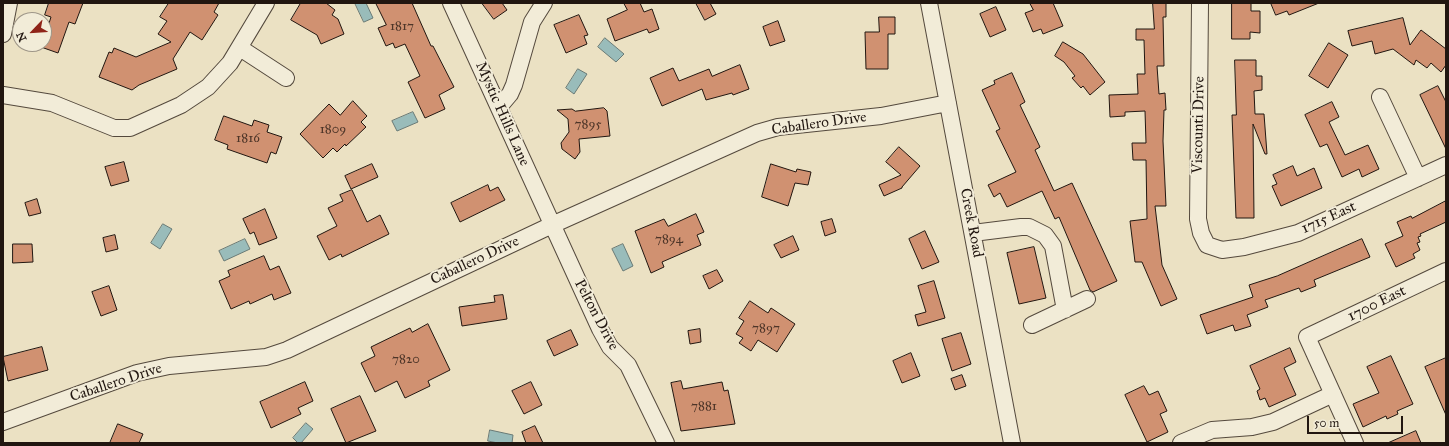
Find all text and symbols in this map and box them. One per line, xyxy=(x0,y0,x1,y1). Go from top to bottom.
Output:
north arrow xyxy=(12,12,52,52)
house number: 1817 xyxy=(390,19,414,35)
text: N xyxy=(14,30,29,44)
street label: Mystic Hills Lane xyxy=(471,59,533,169)
street label: Viscounti Drive xyxy=(1189,76,1209,174)
street label: Caballero Drive xyxy=(770,108,868,140)
house number: 7895 xyxy=(575,117,601,133)
house number: 1809 xyxy=(320,122,346,138)
house number: 1816 xyxy=(236,131,260,147)
street label: Creek Road xyxy=(955,187,987,259)
street label: 1715 East xyxy=(1299,198,1359,238)
house number: 7894 xyxy=(655,232,683,248)
street label: Caballero Drive xyxy=(428,233,522,289)
street label: Pelton Drive xyxy=(570,277,622,353)
street label: 1700 East xyxy=(1345,282,1409,326)
house number: 7897 xyxy=(752,321,780,337)
house number: 7820 xyxy=(392,352,420,368)
street label: Caballero Drive xyxy=(68,360,164,406)
house number: 7881 xyxy=(691,399,717,415)
scale bar xyxy=(1309,408,1405,434)
text: 50 m xyxy=(1314,416,1339,430)

